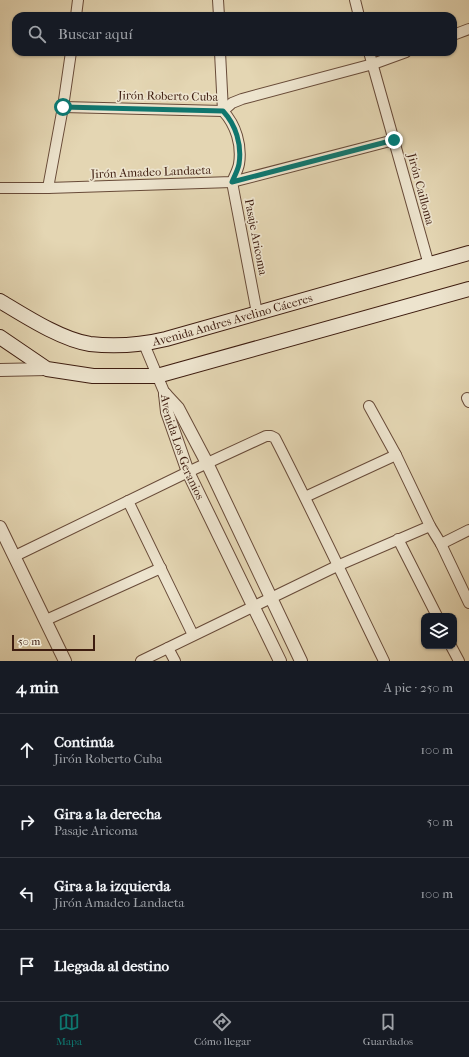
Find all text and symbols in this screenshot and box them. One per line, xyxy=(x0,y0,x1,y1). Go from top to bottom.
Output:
search box xyxy=(12,12,457,56)
icon: search xyxy=(26,23,48,45)
text: Buscar aquí xyxy=(58,25,133,43)
street label: Jirón Roberto Cuba xyxy=(117,88,219,104)
route start xyxy=(54,98,72,116)
route end xyxy=(385,131,403,149)
street label: Jirón Cailloma xyxy=(404,151,437,227)
street label: Jirón Amadeo Landaeta xyxy=(90,163,212,181)
street label: Pasaje Aricoma xyxy=(242,198,270,277)
street label: Avenida Andres Avelino Cáceres xyxy=(150,291,315,349)
street label: Avenida Los Geranios xyxy=(158,393,208,502)
map controls xyxy=(421,613,457,649)
button: layers xyxy=(421,613,457,649)
scale bar xyxy=(12,633,95,652)
text: 50 m xyxy=(18,635,40,648)
text: 4 min xyxy=(16,677,59,697)
text: A pie · 250 m xyxy=(383,680,453,695)
text: Continúa xyxy=(54,733,114,751)
icon: ahead xyxy=(16,739,38,761)
text: 100 m xyxy=(420,742,453,757)
text: Jirón Roberto Cuba xyxy=(54,751,162,766)
text: Gira a la derecha xyxy=(54,805,161,823)
icon: right xyxy=(16,811,38,833)
text: 50 m xyxy=(427,814,453,829)
text: Pasaje Aricoma xyxy=(54,823,138,838)
text: Gira a la izquierda xyxy=(54,877,170,895)
icon: left xyxy=(16,883,38,905)
text: 100 m xyxy=(420,886,453,901)
text: Jirón Amadeo Landaeta xyxy=(54,895,185,910)
icon: arrive xyxy=(16,955,38,977)
text: Llegada al destino xyxy=(54,957,169,975)
tab: Mapa xyxy=(56,1011,82,1048)
tab: Cómo llegar xyxy=(194,1011,251,1048)
tab: Guardados xyxy=(363,1011,413,1048)

